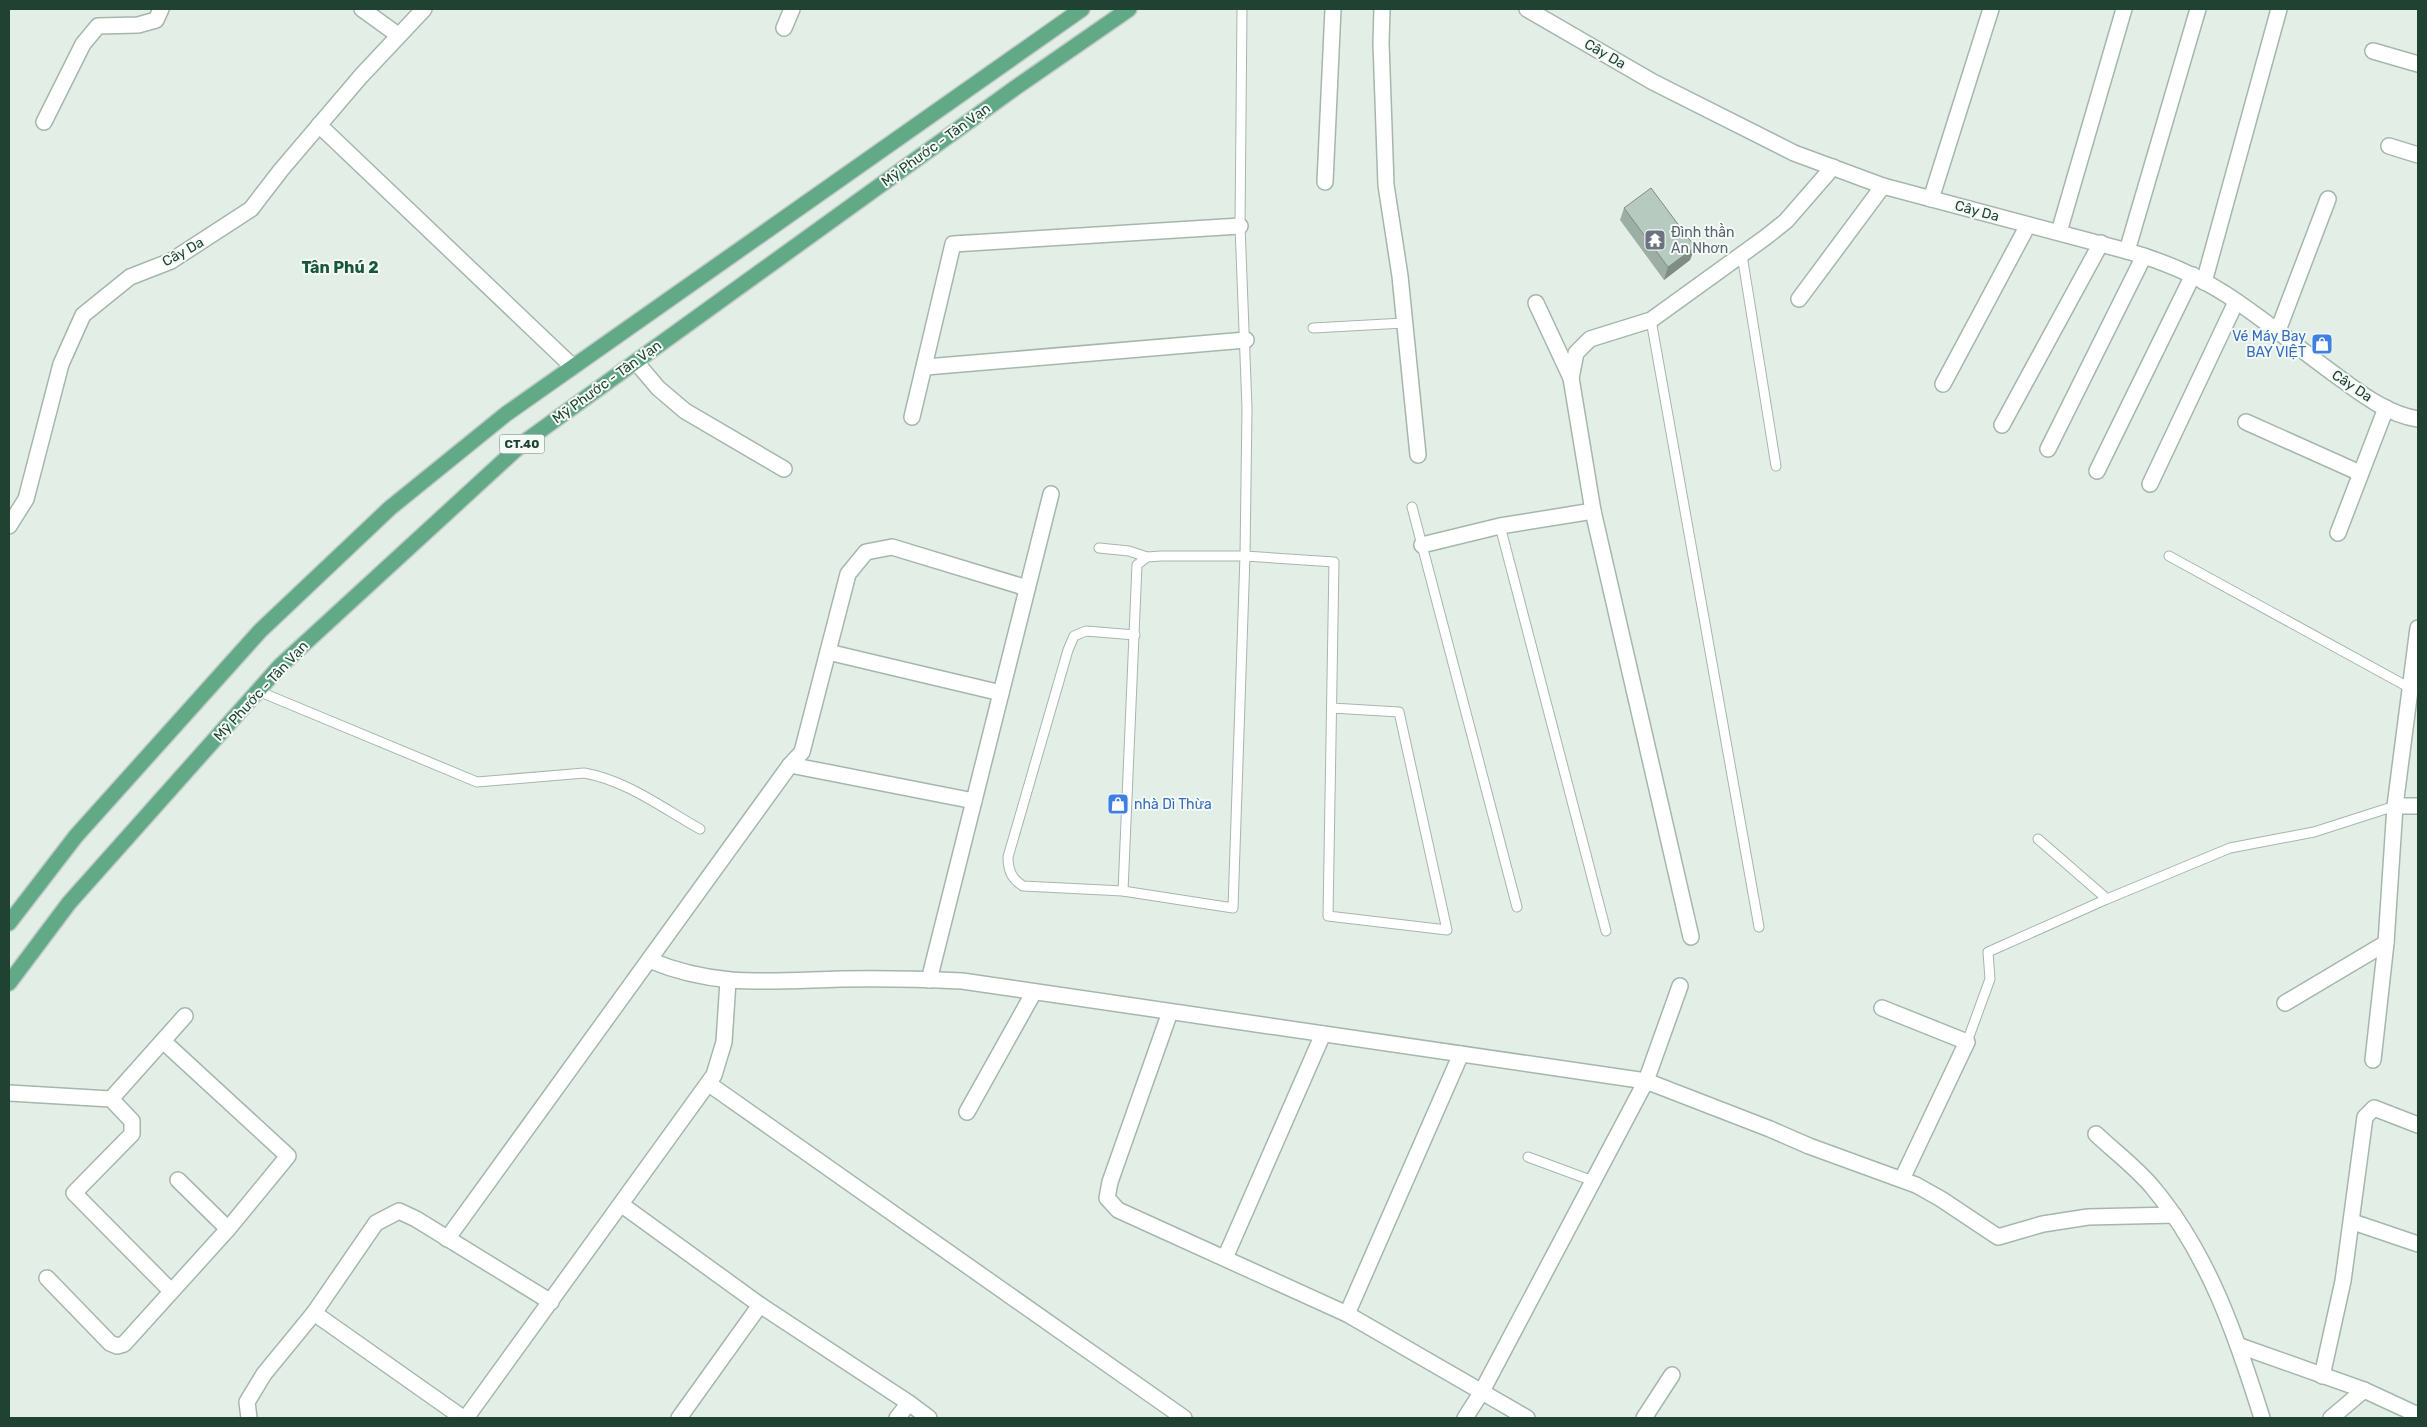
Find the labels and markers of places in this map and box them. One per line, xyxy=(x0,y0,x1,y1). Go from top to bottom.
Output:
place label: Đình thần An Nhơn xyxy=(1671,223,1735,257)
temple icon: Đình thần An Nhơn xyxy=(1643,228,1667,252)
place label: Vé Máy Bay BAY VIỆT xyxy=(2232,328,2306,361)
shop icon: Vé Máy Bay BAY VIỆT xyxy=(2310,332,2334,356)
shop icon: nhà Dì Thừa xyxy=(1106,792,1130,816)
place label: nhà Dì Thừa xyxy=(1134,796,1212,813)

